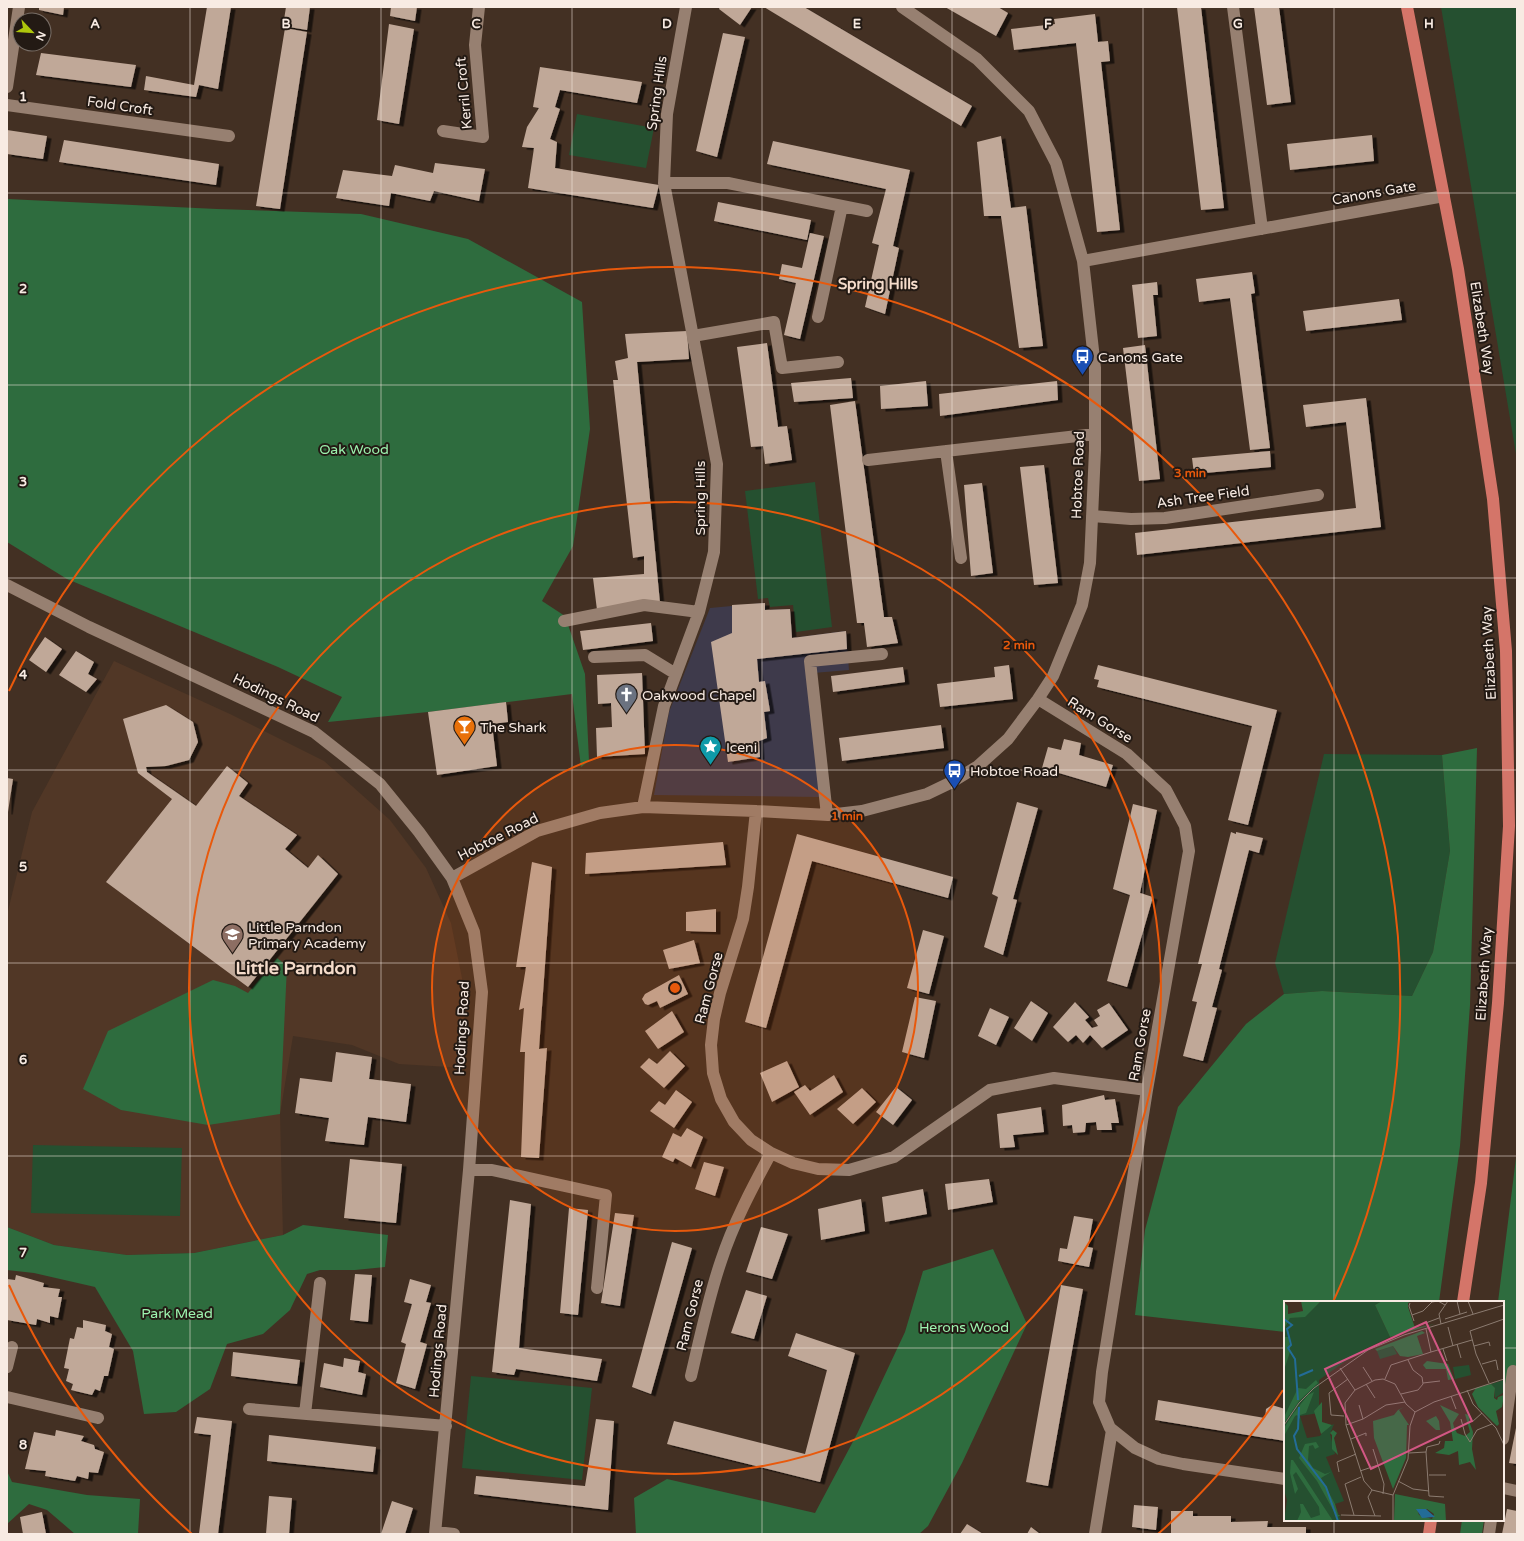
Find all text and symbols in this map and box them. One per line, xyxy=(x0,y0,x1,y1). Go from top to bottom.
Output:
north arrow xyxy=(12,12,52,52)
text: A xyxy=(90,16,100,32)
text: B xyxy=(281,16,291,32)
text: C xyxy=(471,16,481,32)
text: D xyxy=(662,16,672,32)
text: E xyxy=(853,16,861,32)
text: F xyxy=(1044,16,1052,32)
text: G xyxy=(1233,16,1243,32)
text: H xyxy=(1424,16,1434,32)
text: N xyxy=(33,29,48,43)
street label: Spring Hills xyxy=(643,55,671,131)
street label: Kerril Croft xyxy=(452,56,476,130)
text: 1 xyxy=(19,89,27,105)
street label: Fold Croft xyxy=(86,93,155,119)
street label: Canons Gate xyxy=(1331,177,1417,209)
district label: Spring Hills xyxy=(838,275,918,294)
street label: Elizabeth Way xyxy=(1466,280,1498,376)
text: 2 xyxy=(19,281,27,297)
bus stop icon: Canons Gate xyxy=(1070,344,1096,377)
place label: Canons Gate xyxy=(1098,349,1183,366)
street label: Hobtoe Road xyxy=(1068,431,1088,519)
park label: Oak Wood xyxy=(319,441,389,458)
street label: Spring Hills xyxy=(692,460,709,535)
text: 3 min xyxy=(1174,466,1206,480)
text: 3 xyxy=(19,474,27,490)
street label: Ash Tree Field xyxy=(1155,482,1251,512)
street label: Elizabeth Way xyxy=(1478,605,1500,700)
text: 2 min xyxy=(1003,638,1035,652)
text: 4 xyxy=(19,667,28,683)
street label: Hodings Road xyxy=(230,670,322,726)
church icon: Oakwood Chapel xyxy=(614,682,640,715)
place label: Oakwood Chapel xyxy=(642,687,756,704)
street label: Ram Gorse xyxy=(1064,693,1136,747)
bar icon: The Shark xyxy=(451,714,477,747)
place label: The Shark xyxy=(480,719,547,736)
place icon: Iceni xyxy=(697,734,723,767)
place label: Iceni xyxy=(726,739,757,756)
bus stop icon: Hobtoe Road xyxy=(942,758,968,791)
place label: Hobtoe Road xyxy=(970,763,1058,780)
street label: Hobtoe Road xyxy=(455,809,541,865)
text: 1 min xyxy=(831,809,863,823)
text: 5 xyxy=(19,859,27,875)
place label: Little Parndon Primary Academy xyxy=(248,919,366,952)
school or university icon: Little Parndon Primary Academy xyxy=(219,922,245,955)
street label: Elizabeth Way xyxy=(1472,926,1496,1021)
street label: Ram Gorse xyxy=(691,950,727,1026)
district label: Little Parndon xyxy=(236,957,356,979)
street label: Hodings Road xyxy=(451,981,473,1075)
centre of rings xyxy=(668,981,682,995)
street label: Ram Gorse xyxy=(1125,1007,1155,1083)
text: 6 xyxy=(19,1052,27,1068)
text: 7 xyxy=(19,1245,27,1261)
street label: Ram Gorse xyxy=(673,1277,707,1353)
inset map xyxy=(1284,1301,1504,1521)
street label: Hodings Road xyxy=(425,1303,451,1399)
park label: Park Mead xyxy=(141,1305,213,1322)
park label: Herons Wood xyxy=(919,1319,1009,1336)
text: 8 xyxy=(19,1437,27,1453)

